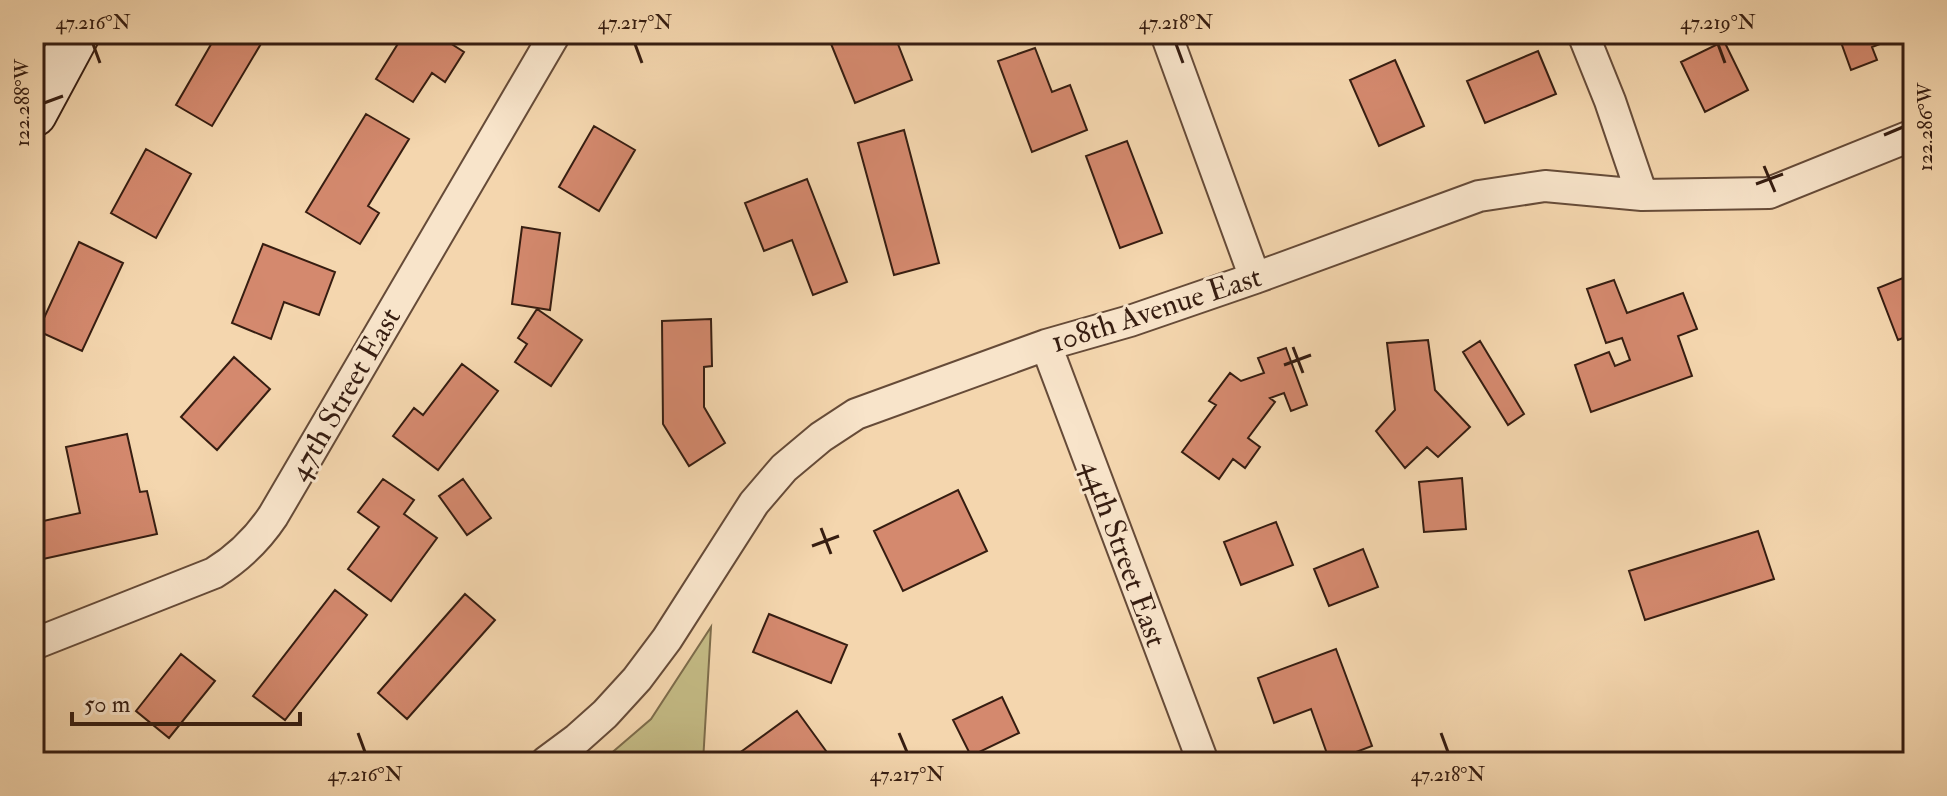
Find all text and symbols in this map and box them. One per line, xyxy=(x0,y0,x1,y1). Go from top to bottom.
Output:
text: 47.216°N xyxy=(55,10,131,35)
text: 47.217°N xyxy=(598,10,672,35)
text: 47.218°N xyxy=(1139,10,1213,35)
text: 47.219°N xyxy=(1680,10,1756,35)
text: 122.288°W xyxy=(10,59,35,147)
text: 122.286°W xyxy=(1913,82,1938,171)
street label: 108th Avenue East xyxy=(1046,258,1266,361)
street label: 47th Street East xyxy=(280,301,409,487)
street label: 44th Street East xyxy=(1073,454,1175,652)
scale bar xyxy=(72,676,300,726)
text: 50 m xyxy=(84,689,131,720)
text: 47.216°N xyxy=(327,762,403,787)
text: 47.217°N xyxy=(870,762,944,787)
text: 47.218°N xyxy=(1411,762,1485,787)

